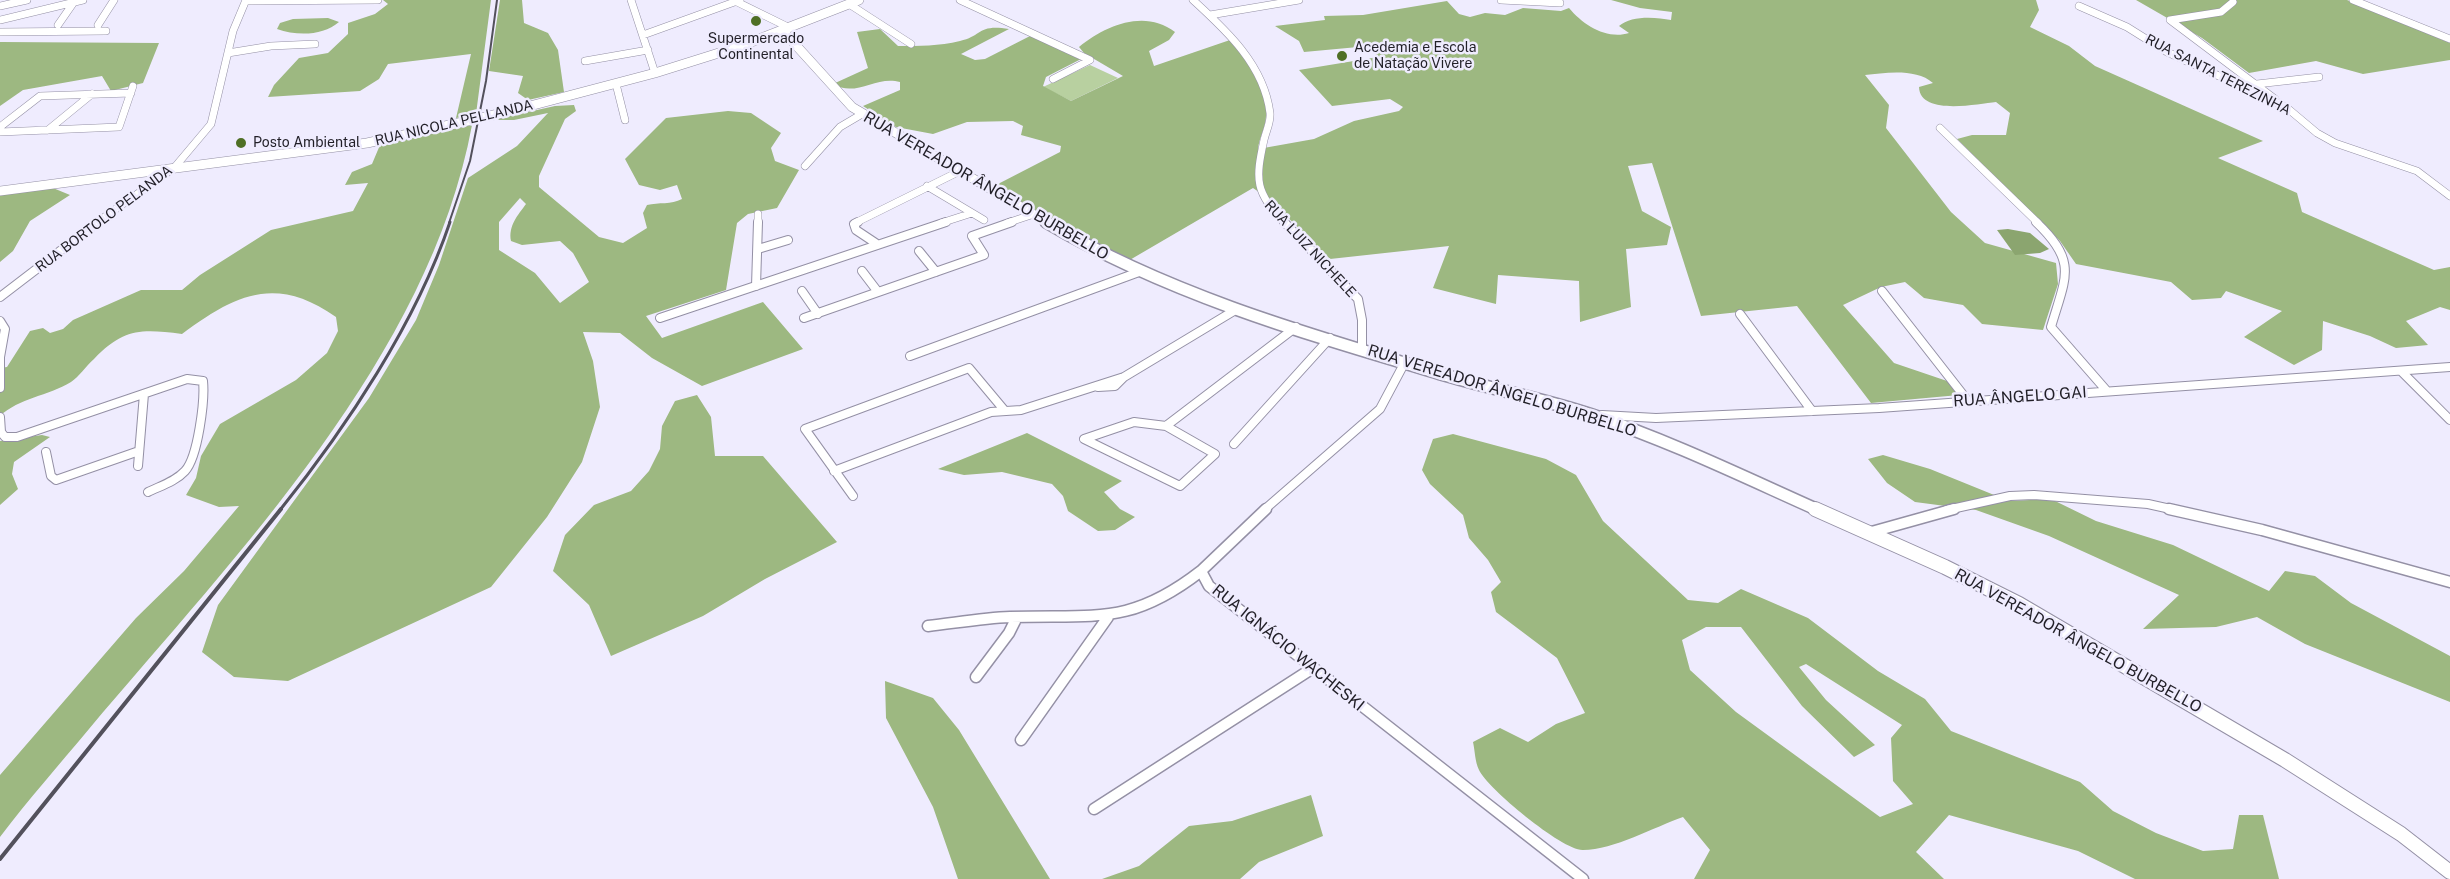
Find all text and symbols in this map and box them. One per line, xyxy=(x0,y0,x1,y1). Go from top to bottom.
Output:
marker: Supermercado Continental xyxy=(749,14,763,28)
place label: Supermercado Continental xyxy=(708,31,804,63)
street label: RUA SANTA TEREZINHA xyxy=(2142,31,2294,119)
place label: Acedemia e Escola de Natação Vivere xyxy=(1354,40,1477,72)
marker: Acedemia e Escola de Natação Vivere xyxy=(1335,49,1349,63)
street label: RUA NICOLA PELLANDA xyxy=(373,97,535,149)
street label: RUA VEREADOR ÂNGELO BURBELLO xyxy=(860,108,1112,264)
place label: Posto Ambiental xyxy=(253,135,360,151)
marker: Posto Ambiental xyxy=(234,136,248,150)
street label: RUA BORTOLO PELANDA xyxy=(32,162,176,276)
street label: RUA LUIZ NICHELE xyxy=(1261,197,1359,301)
street label: RUA VEREADOR ÂNGELO BURBELLO xyxy=(1365,341,1639,441)
street label: RUA ÂNGELO GAI xyxy=(1953,383,2087,411)
street label: RUA VEREADOR ÂNGELO BURBELLO xyxy=(1951,565,2205,717)
street label: RUA IGNÁCIO WACHESKI xyxy=(1208,581,1368,715)

